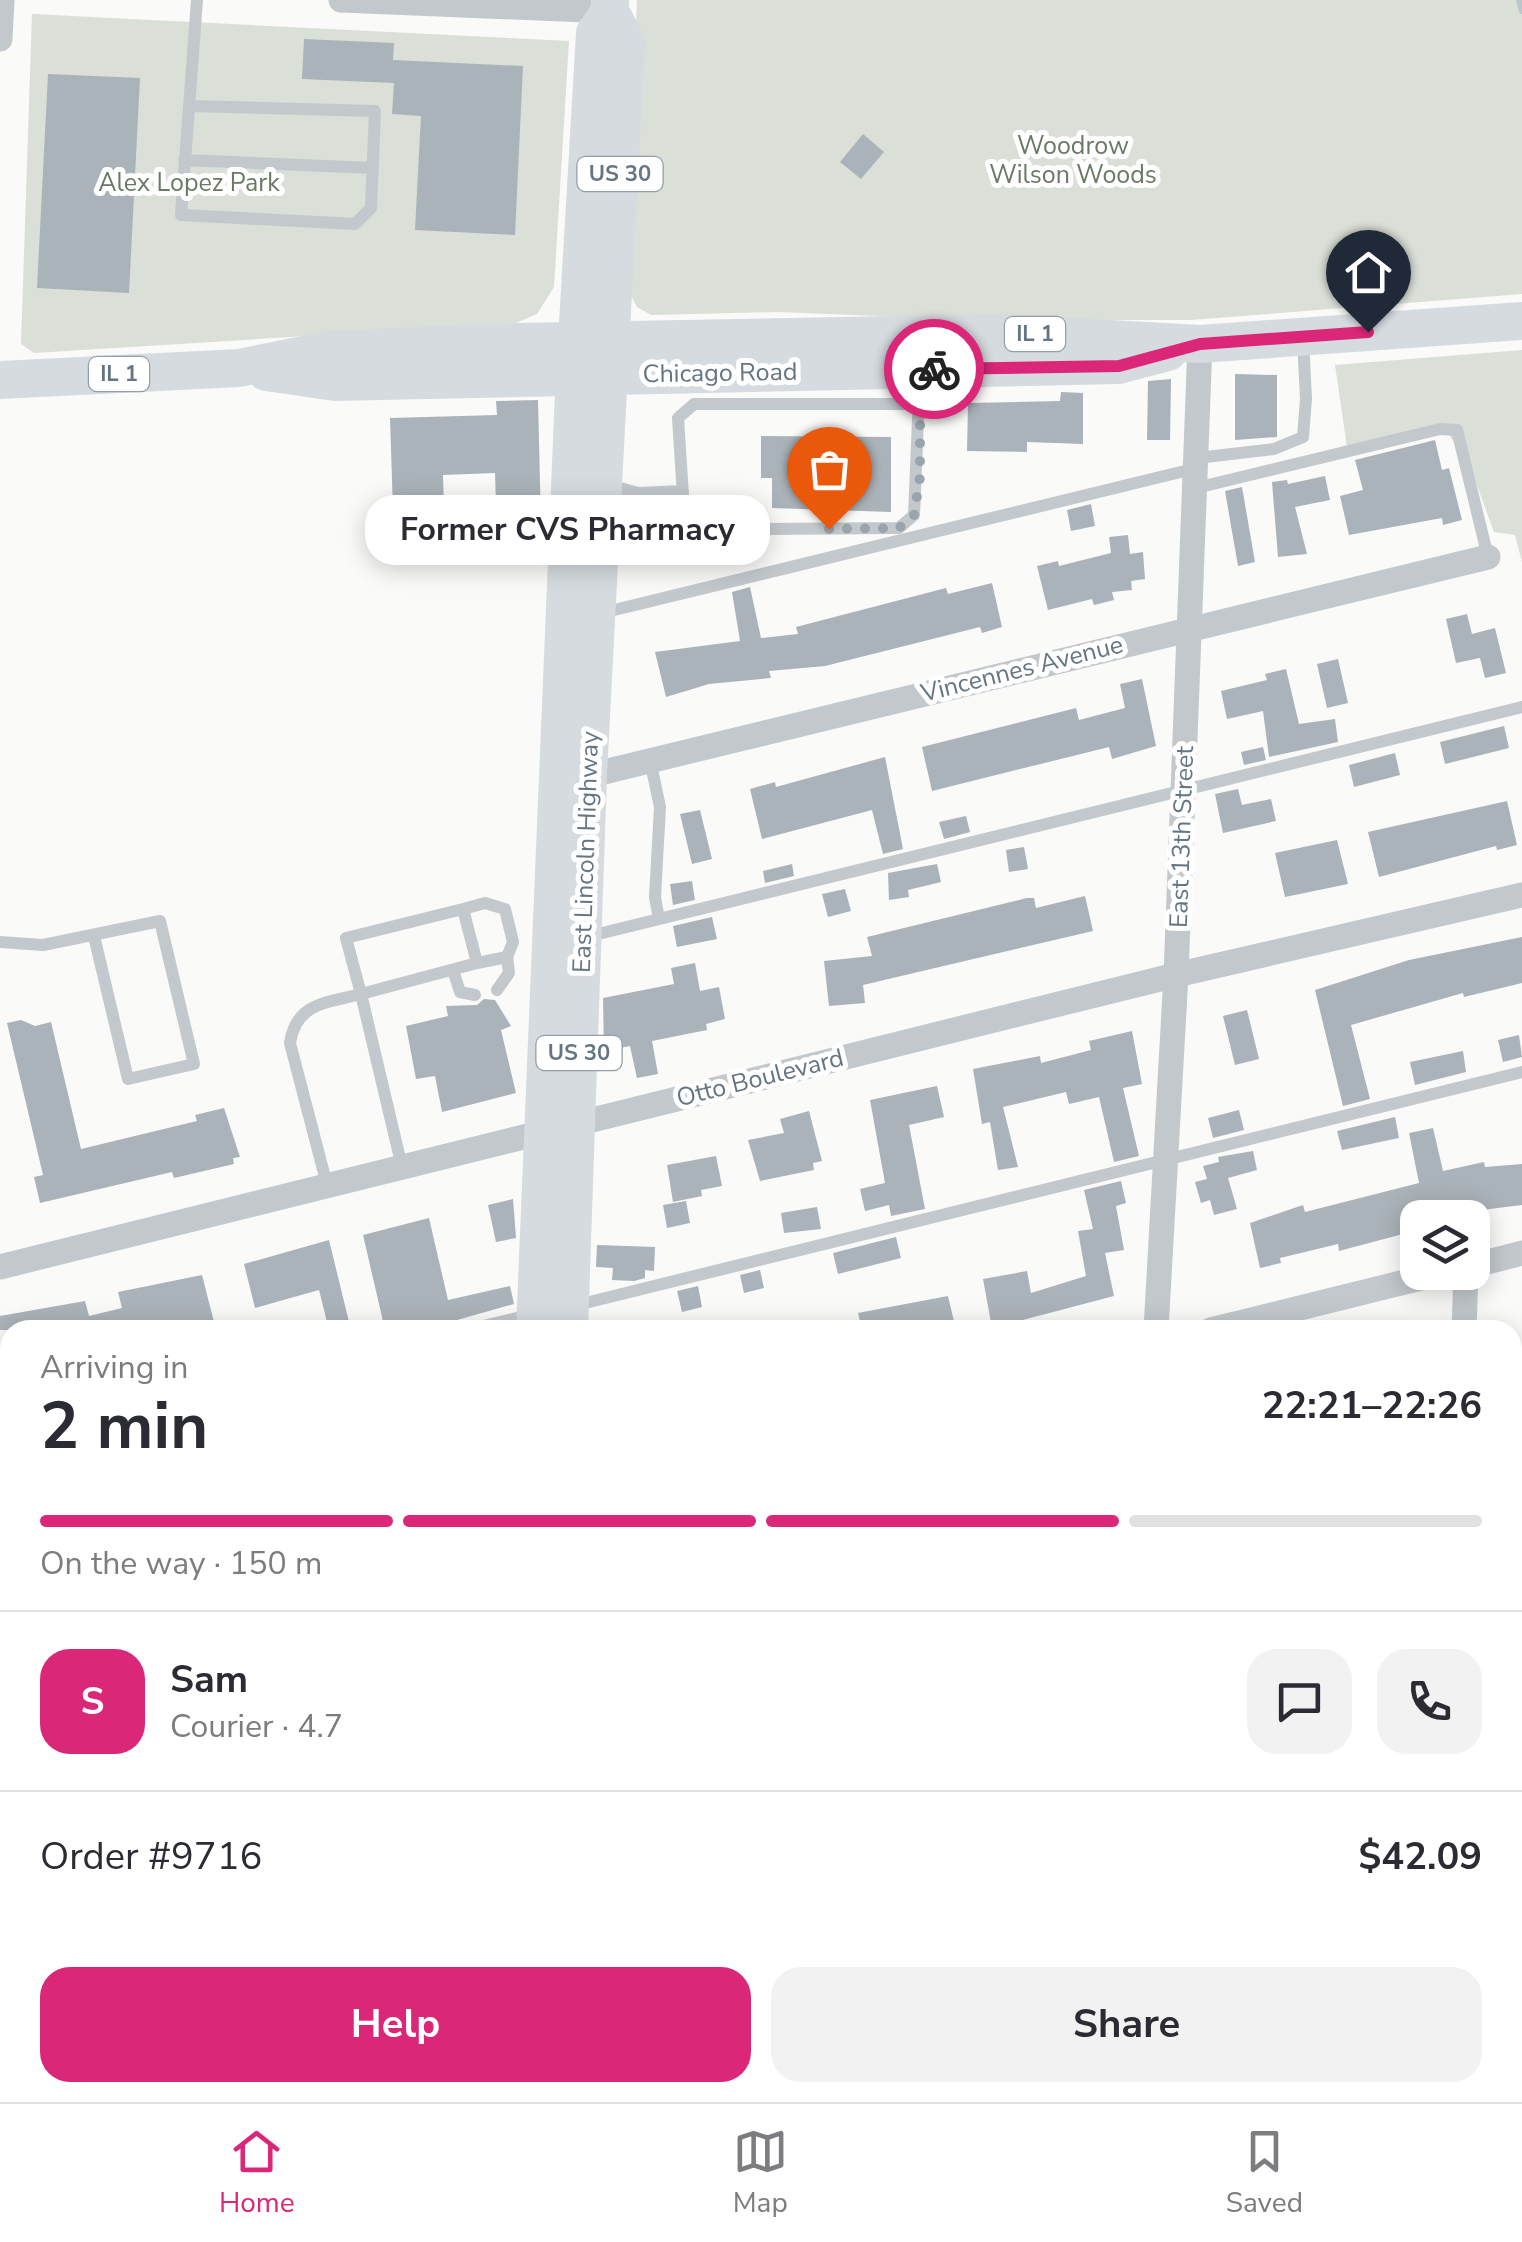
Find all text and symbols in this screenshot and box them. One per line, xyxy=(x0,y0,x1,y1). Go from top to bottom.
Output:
park label: Woodrow Wilson Woods xyxy=(989,129,1157,192)
road number: US 30 xyxy=(578,157,662,191)
park label: Alex Lopez Park xyxy=(98,166,280,200)
pin xyxy=(1326,230,1411,333)
icon: home xyxy=(1341,245,1396,300)
road number: IL 1 xyxy=(1005,317,1065,351)
courier xyxy=(884,319,984,419)
icon: bike xyxy=(907,342,962,397)
street label: Chicago Road xyxy=(642,355,798,391)
road number: IL 1 xyxy=(89,357,149,391)
pin xyxy=(787,427,872,530)
icon: bag xyxy=(802,442,857,497)
callout: Former CVS Pharmacy xyxy=(364,494,769,564)
text: Former CVS Pharmacy xyxy=(400,508,735,551)
street label: Vincennes Avenue xyxy=(916,627,1127,711)
street label: East Lincoln Highway xyxy=(565,730,607,973)
street label: East 13th Street xyxy=(1162,745,1202,929)
road number: US 30 xyxy=(536,1036,622,1070)
street label: Otto Boulevard xyxy=(673,1041,847,1115)
map controls xyxy=(1400,1200,1490,1290)
button: layers xyxy=(1400,1200,1490,1290)
text: Arriving in xyxy=(40,1346,188,1389)
text: 22:21–22:26 xyxy=(1262,1380,1482,1431)
text: 2 min xyxy=(40,1382,208,1471)
text: On the way · 150 m xyxy=(40,1542,322,1585)
button: chat xyxy=(1247,1649,1352,1754)
button: phone xyxy=(1377,1649,1482,1754)
text: Sam xyxy=(170,1654,248,1705)
text: S xyxy=(81,1676,104,1727)
text: Courier · 4.7 xyxy=(170,1705,343,1748)
text: Order #9716 xyxy=(40,1831,262,1882)
text: $42.09 xyxy=(1359,1831,1482,1882)
button: Help xyxy=(40,1967,751,2082)
button: Share xyxy=(771,1967,1482,2082)
tab: Home xyxy=(219,2124,295,2222)
tab: Map xyxy=(733,2124,788,2222)
tab: Saved xyxy=(1226,2124,1303,2222)

